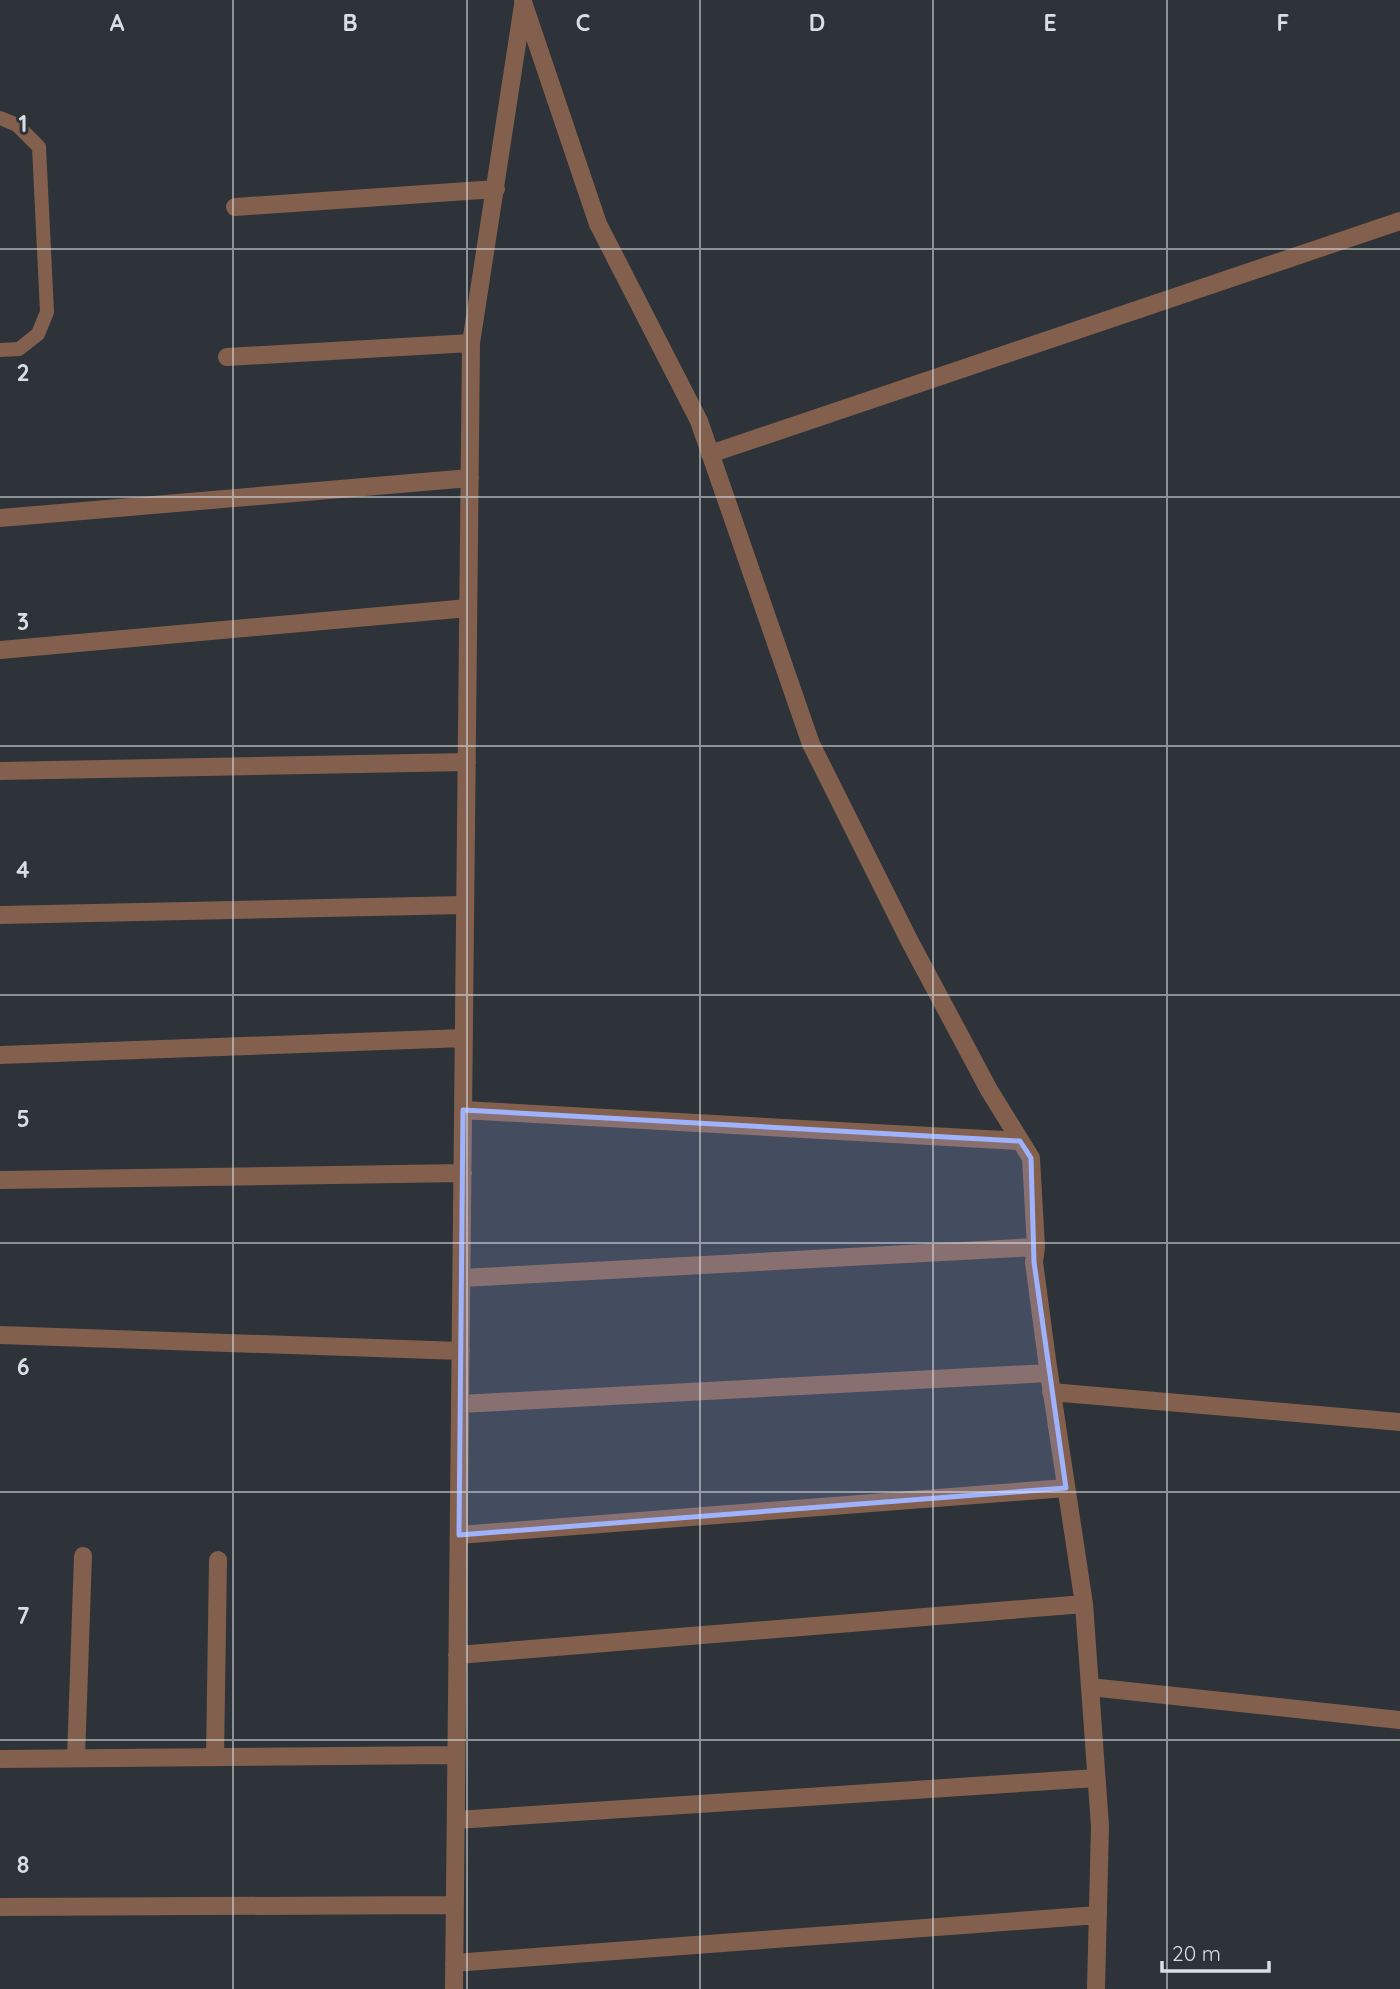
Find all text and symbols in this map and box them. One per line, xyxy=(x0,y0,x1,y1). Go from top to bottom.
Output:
text: A xyxy=(110,8,125,37)
text: B xyxy=(342,8,358,37)
text: C xyxy=(576,8,590,37)
text: D xyxy=(809,8,825,37)
text: E xyxy=(1043,8,1057,37)
text: F xyxy=(1277,8,1289,37)
text: 1 xyxy=(19,109,27,138)
text: 2 xyxy=(16,358,30,387)
text: 3 xyxy=(17,607,29,636)
text: 4 xyxy=(16,855,30,884)
text: 5 xyxy=(16,1104,30,1133)
text: 6 xyxy=(17,1352,29,1381)
text: 7 xyxy=(17,1601,30,1630)
text: 8 xyxy=(17,1850,29,1879)
scale bar xyxy=(1162,1930,1269,1974)
text: 20 m xyxy=(1172,1940,1221,1966)

